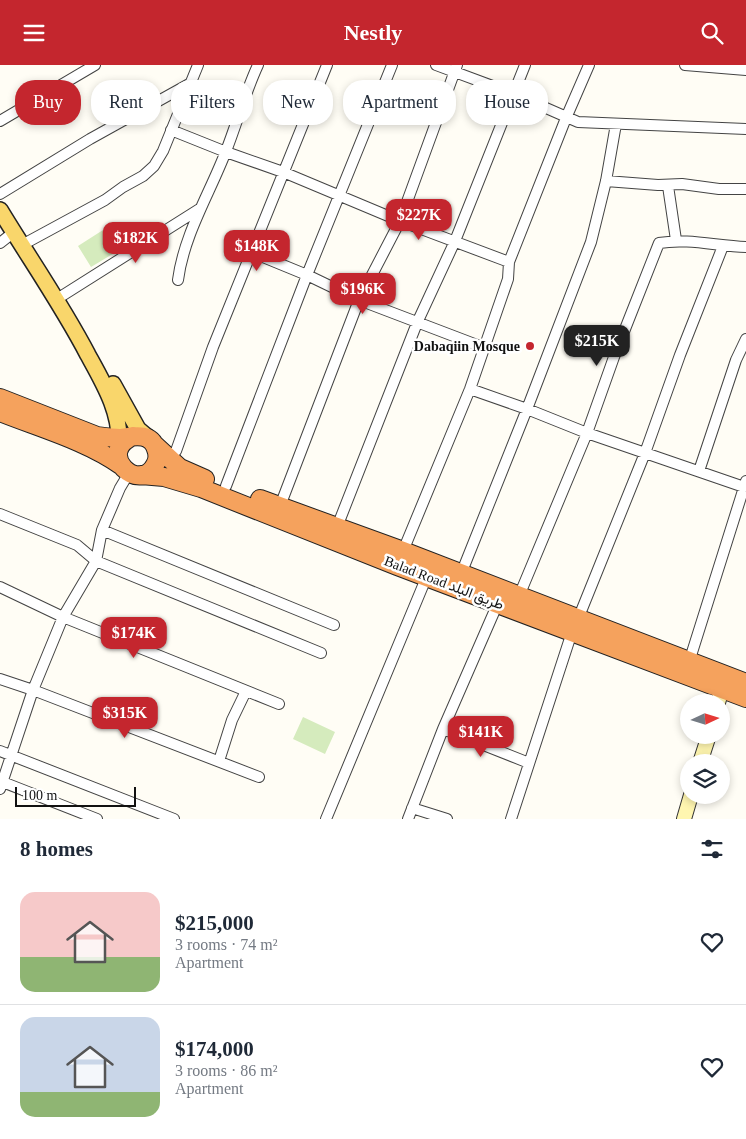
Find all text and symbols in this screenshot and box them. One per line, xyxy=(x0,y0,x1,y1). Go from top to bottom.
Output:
icon: menu xyxy=(20,19,48,47)
icon: search xyxy=(698,19,726,47)
text: Nestly xyxy=(344,20,402,45)
chip: Buy xyxy=(15,80,81,125)
chip: Rent xyxy=(91,80,161,125)
chip: Filters xyxy=(171,80,253,125)
chip: New xyxy=(263,80,333,125)
chip: Apartment xyxy=(343,80,456,125)
chip: House xyxy=(466,80,548,125)
pin: $227K xyxy=(384,199,454,241)
text: $227K xyxy=(397,206,441,223)
pin: $182K xyxy=(101,221,171,264)
text: $182K xyxy=(114,229,158,246)
pin: $148K xyxy=(222,229,292,272)
text: $148K xyxy=(235,237,279,254)
pin: $196K xyxy=(328,273,398,315)
text: $196K xyxy=(341,280,385,297)
pin: $215K xyxy=(562,325,632,367)
text: $215K xyxy=(575,332,619,349)
place label: Dabaqiin Mosque xyxy=(414,339,520,354)
marker: Dabaqiin Mosque xyxy=(524,340,536,352)
street label: Balad Road طريق البلد xyxy=(382,553,506,614)
pin: $174K xyxy=(99,617,169,659)
text: $174K xyxy=(112,624,156,641)
north arrow xyxy=(680,694,730,744)
map controls xyxy=(680,694,730,804)
pin: $315K xyxy=(90,697,160,739)
text: $315K xyxy=(103,704,147,721)
pin: $141K xyxy=(446,715,516,758)
text: $141K xyxy=(459,723,503,740)
button: layers xyxy=(680,754,730,804)
scale bar xyxy=(15,784,136,807)
text: 100 m xyxy=(22,788,57,803)
icon: filters xyxy=(698,835,726,863)
text: 8 homes xyxy=(20,837,93,861)
text: $215,000 xyxy=(175,911,254,935)
icon: home xyxy=(60,912,120,972)
icon: heart xyxy=(698,928,726,956)
text: 3 rooms · 74 m² xyxy=(175,936,278,953)
text: Apartment xyxy=(175,954,243,971)
icon: home xyxy=(60,1037,120,1097)
text: $174,000 xyxy=(175,1037,254,1061)
icon: heart xyxy=(698,1053,726,1081)
text: 3 rooms · 86 m² xyxy=(175,1062,278,1079)
text: Apartment xyxy=(175,1080,243,1097)

